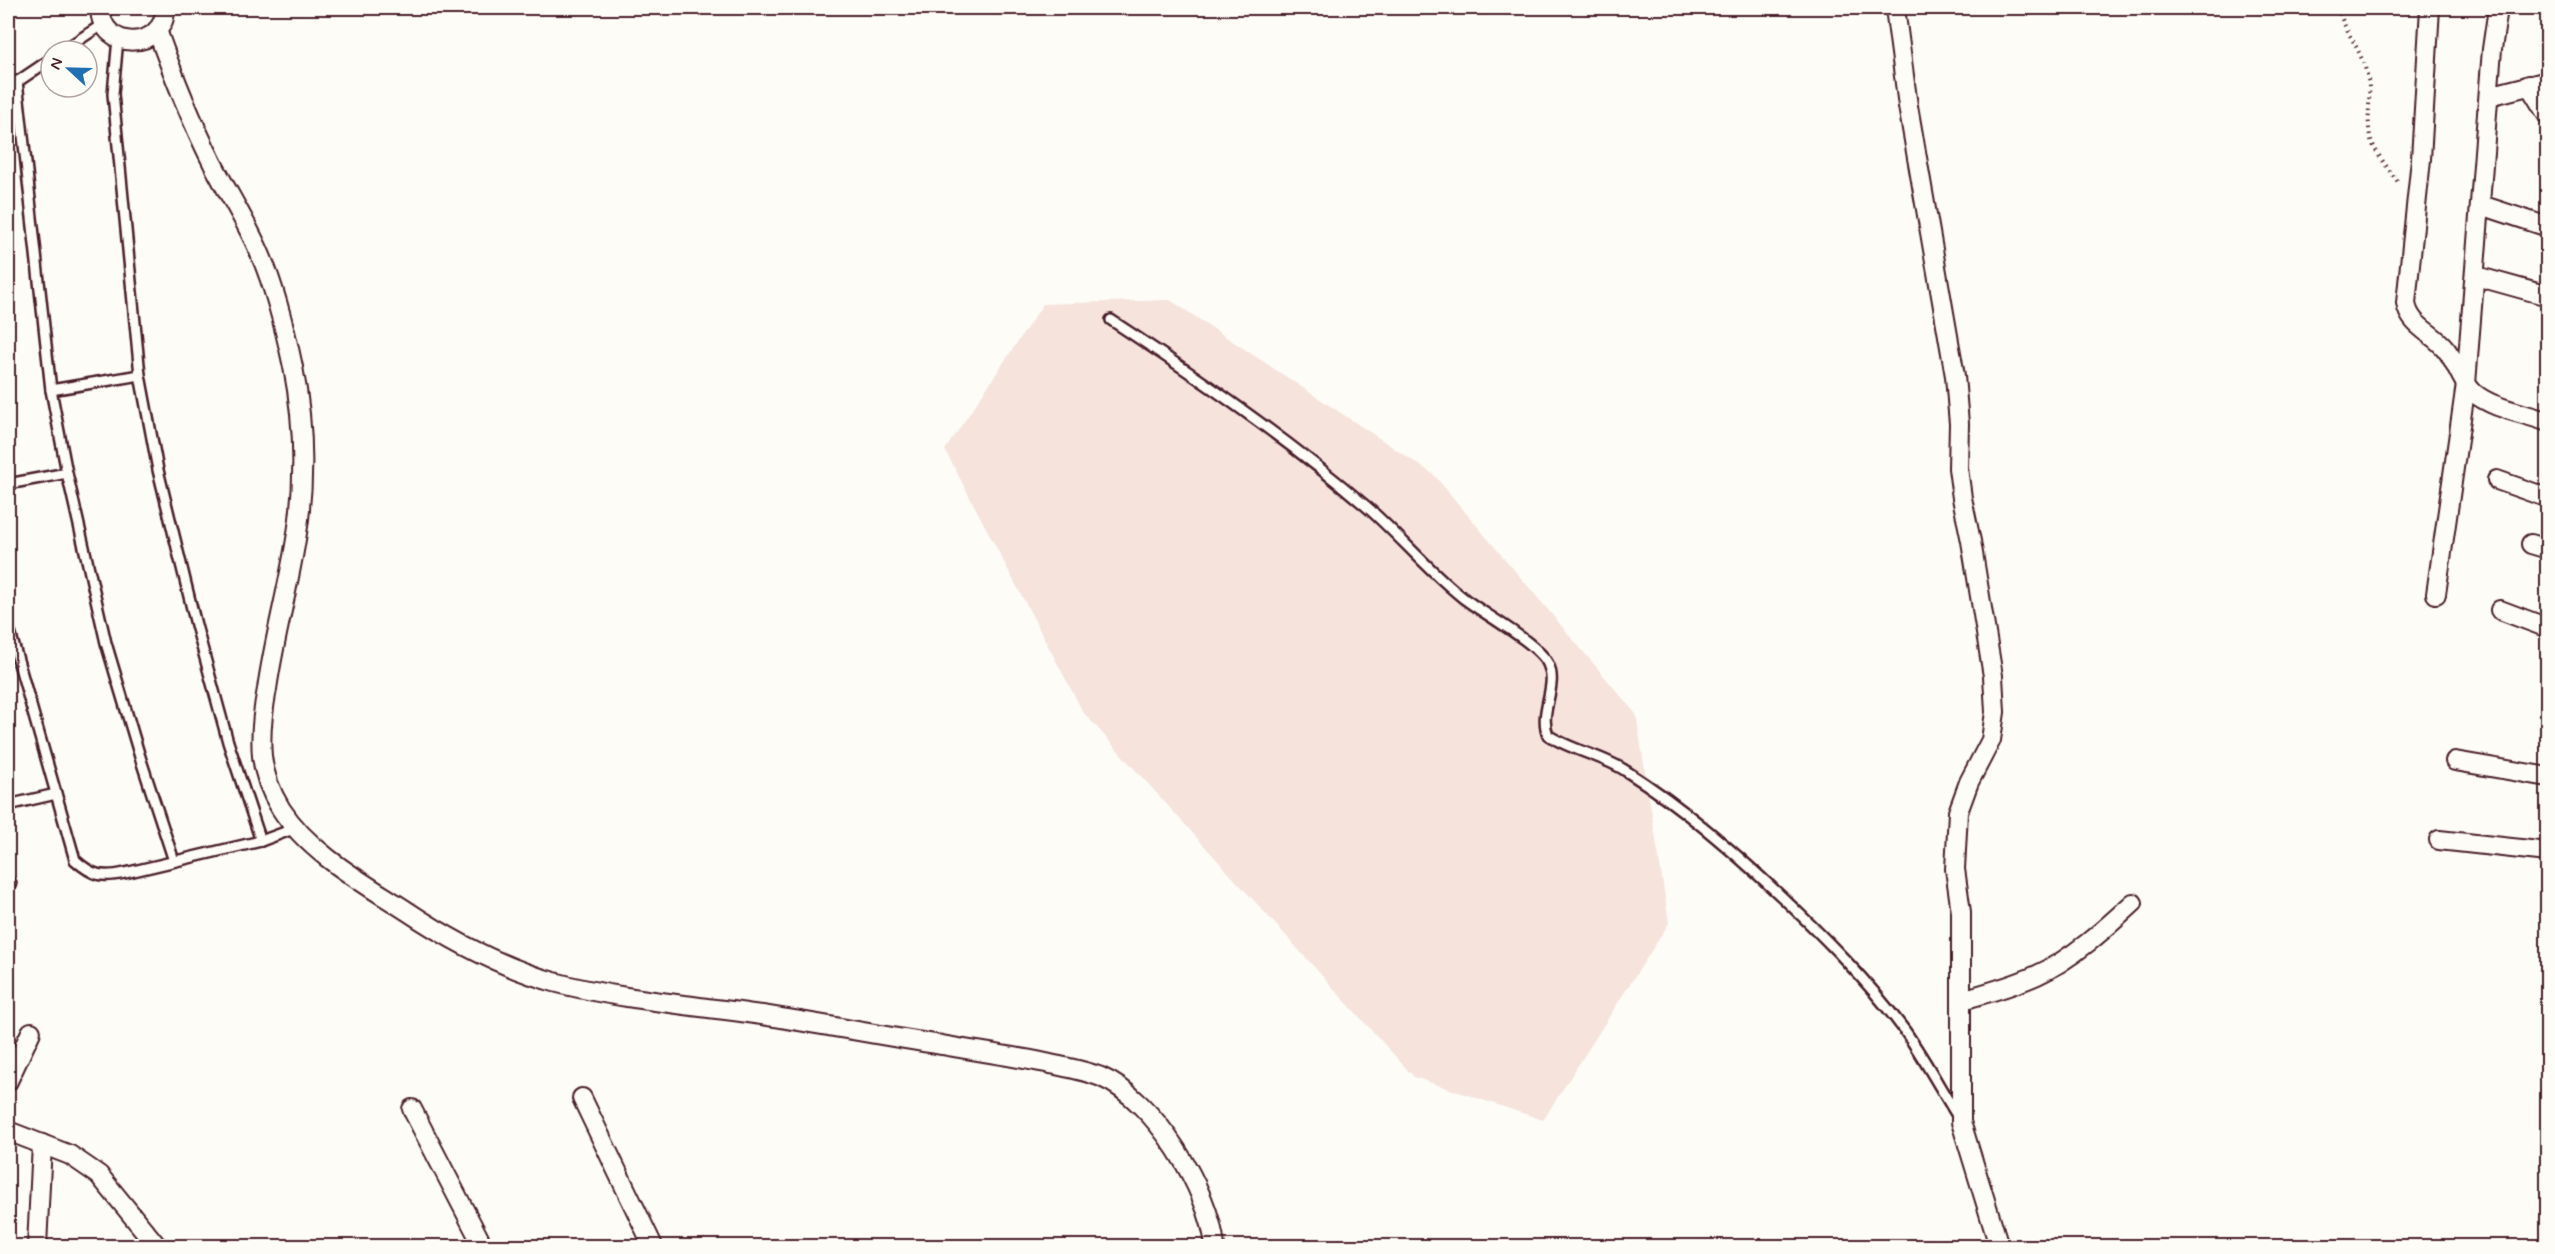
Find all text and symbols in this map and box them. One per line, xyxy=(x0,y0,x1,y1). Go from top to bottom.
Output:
north arrow xyxy=(39,39,99,99)
text: N xyxy=(45,55,68,73)

